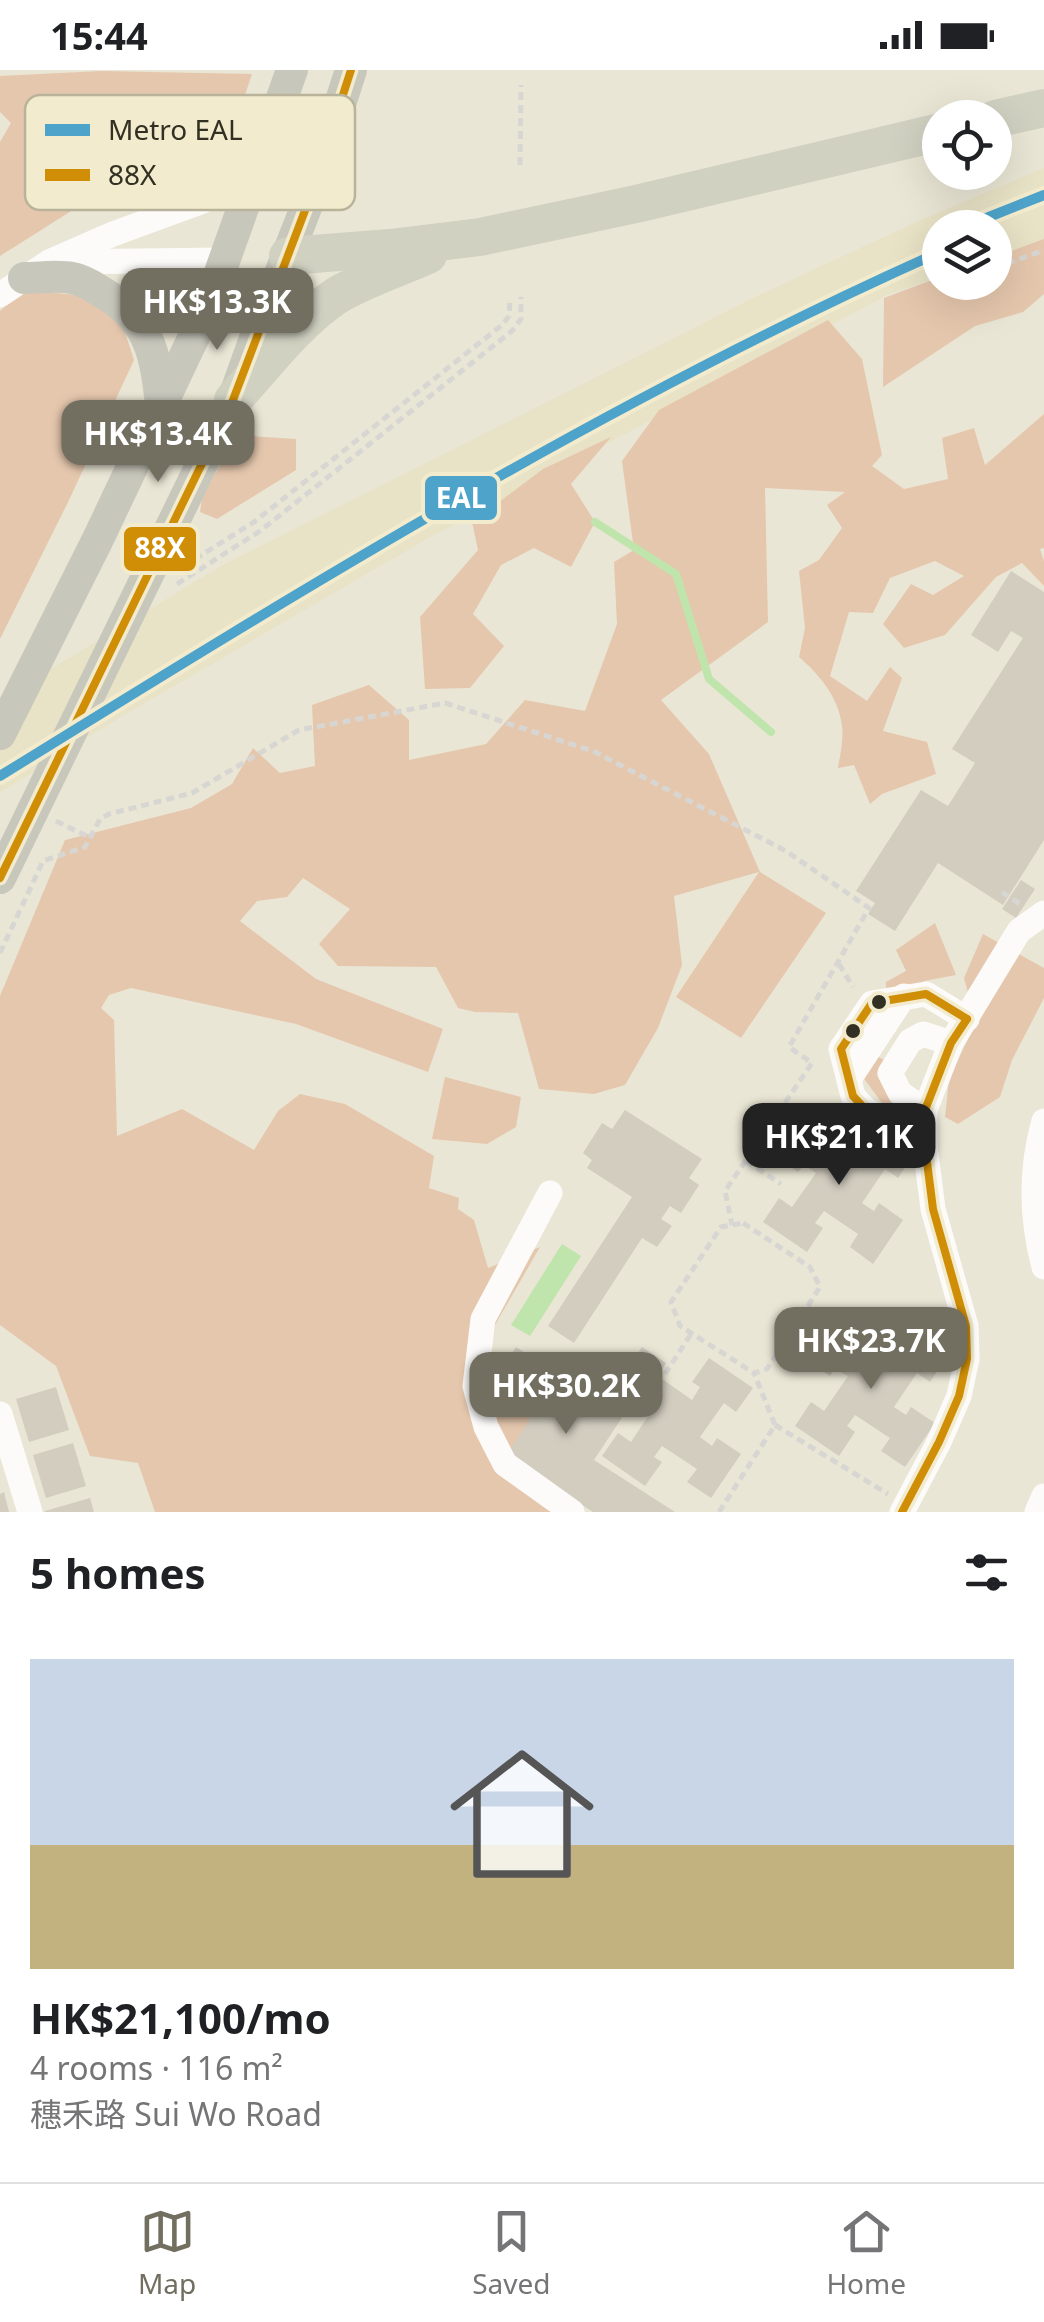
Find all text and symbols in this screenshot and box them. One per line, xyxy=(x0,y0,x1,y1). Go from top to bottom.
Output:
text: 15:44 xyxy=(50,9,148,61)
legend xyxy=(25,95,355,210)
map controls xyxy=(922,100,1012,300)
button: locate xyxy=(922,100,1012,190)
text: Metro EAL xyxy=(108,110,243,148)
text: 88X xyxy=(108,155,157,193)
button: layers xyxy=(922,210,1012,300)
pin: HK$13.3K xyxy=(114,268,320,353)
text: HK$13.3K xyxy=(142,279,292,322)
pin: HK$13.4K xyxy=(55,400,261,485)
text: HK$13.4K xyxy=(83,411,233,454)
line badge: EAL xyxy=(423,474,499,522)
text: EAL xyxy=(436,478,486,516)
line badge: 88X xyxy=(122,525,198,573)
text: 88X xyxy=(135,528,186,566)
unlabelled marker xyxy=(869,992,889,1012)
unlabelled marker xyxy=(843,1021,863,1041)
pin: HK$21.1K xyxy=(736,1103,942,1188)
text: HK$21.1K xyxy=(764,1114,914,1157)
pin: HK$23.7K xyxy=(768,1307,974,1392)
text: HK$23.7K xyxy=(796,1318,946,1361)
pin: HK$30.2K xyxy=(463,1352,669,1437)
text: HK$30.2K xyxy=(491,1363,641,1406)
text: 5 homes xyxy=(30,1544,206,1601)
icon: filters xyxy=(959,1545,1014,1600)
icon: home xyxy=(432,1724,612,1904)
text: HK$21,100/mo xyxy=(30,1989,331,2046)
text: 4 rooms · 116 m² xyxy=(30,2046,283,2089)
text: 穗禾路 Sui Wo Road xyxy=(30,2092,322,2135)
tab: Map xyxy=(138,2204,196,2302)
tab: Saved xyxy=(472,2204,550,2302)
tab: Home xyxy=(826,2204,906,2302)

